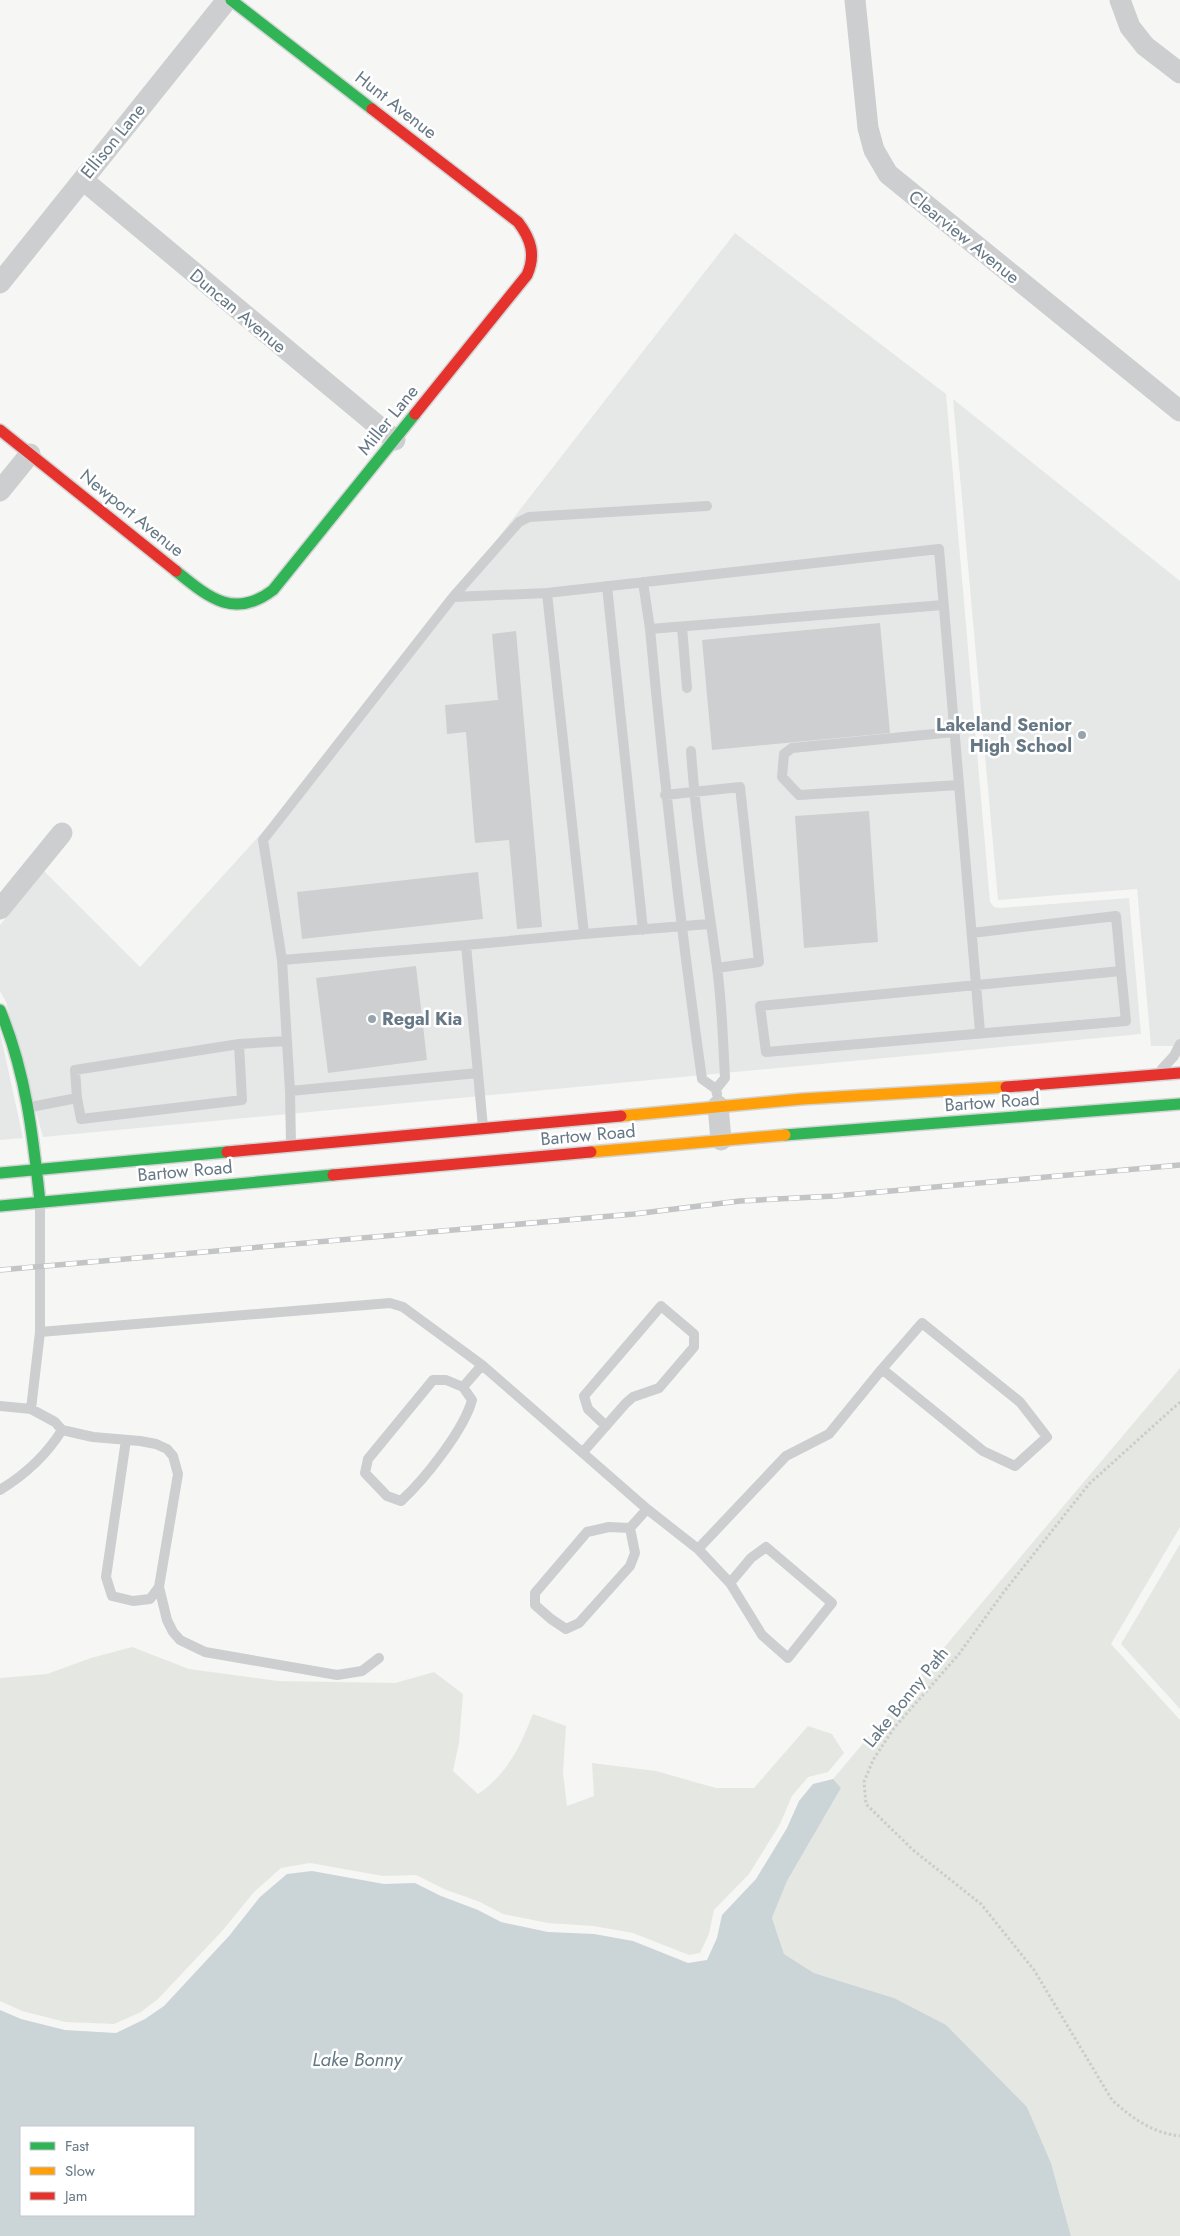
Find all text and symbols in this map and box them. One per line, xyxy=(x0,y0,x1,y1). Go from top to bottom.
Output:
street label: Hunt Avenue xyxy=(350,65,442,145)
street label: Ellison Lane xyxy=(74,98,152,184)
street label: Clearview Avenue xyxy=(903,184,1025,290)
street label: Duncan Avenue xyxy=(184,263,292,359)
street label: Miller Lane xyxy=(352,379,424,461)
street label: Newport Avenue xyxy=(74,463,190,563)
place label: Lakeland Senior High School xyxy=(936,712,1073,759)
marker: Lakeland Senior High School xyxy=(1076,729,1088,741)
place label: Regal Kia xyxy=(382,1006,462,1032)
marker: Regal Kia xyxy=(366,1013,378,1025)
street label: Bartow Road xyxy=(944,1086,1040,1118)
street label: Bartow Road xyxy=(539,1118,637,1152)
street label: Bartow Road xyxy=(136,1154,234,1188)
street label: Lake Bonny Path xyxy=(857,1641,955,1753)
water label: Lake Bonny xyxy=(312,2046,404,2073)
legend xyxy=(20,2126,195,2216)
text: Fast xyxy=(65,2135,89,2157)
text: Slow xyxy=(65,2160,96,2182)
text: Jam xyxy=(63,2185,88,2207)

